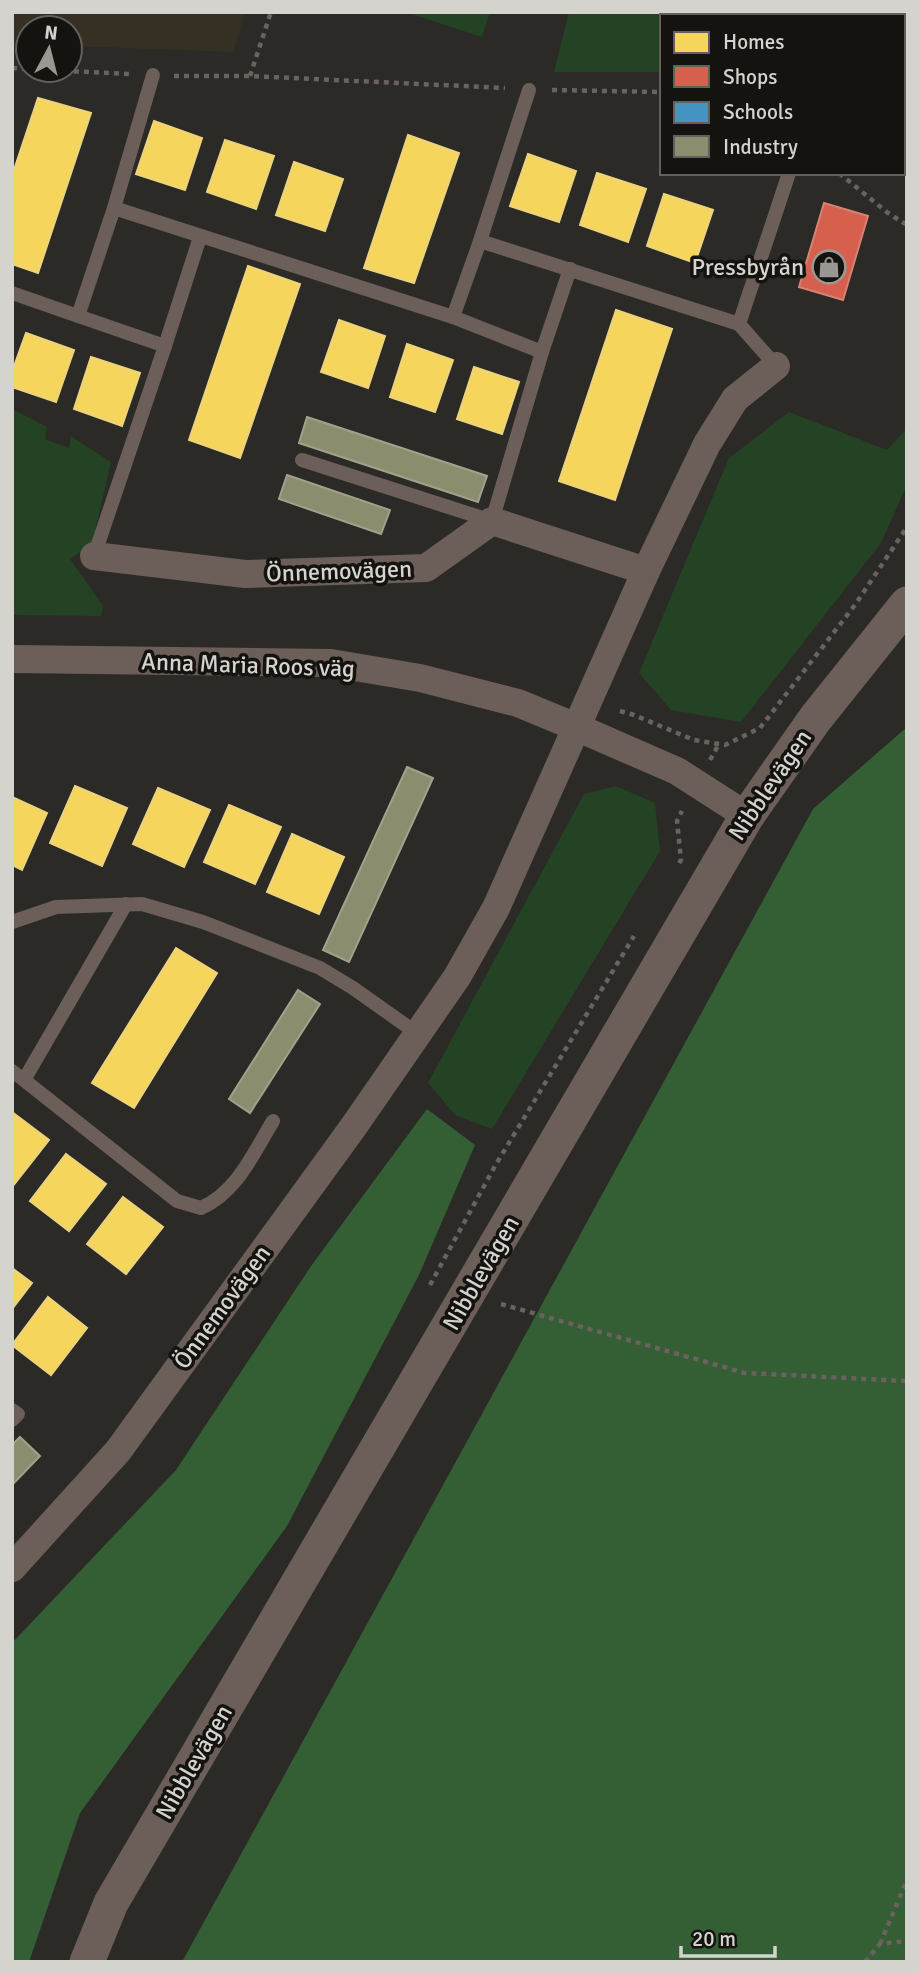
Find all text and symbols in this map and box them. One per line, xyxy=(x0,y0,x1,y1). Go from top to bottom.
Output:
north arrow xyxy=(14,14,84,84)
legend xyxy=(660,14,905,175)
text: N xyxy=(43,20,59,46)
text: Homes xyxy=(723,29,785,55)
text: Shops xyxy=(723,64,777,90)
text: Schools xyxy=(723,99,793,125)
text: Industry xyxy=(723,134,798,160)
shop icon: Pressbyrån xyxy=(810,248,848,286)
place label: Pressbyrån xyxy=(692,252,804,282)
street label: Önnemovägen xyxy=(265,553,413,589)
street label: Anna Maria Roos väg xyxy=(141,646,355,684)
street label: Nibblevägen xyxy=(722,724,818,846)
street label: Nibblevägen xyxy=(436,1210,526,1336)
street label: Önnemovägen xyxy=(167,1239,277,1375)
street label: Nibblevägen xyxy=(149,1699,239,1825)
scale bar xyxy=(681,1914,776,1958)
text: 20 m xyxy=(692,1926,736,1952)

